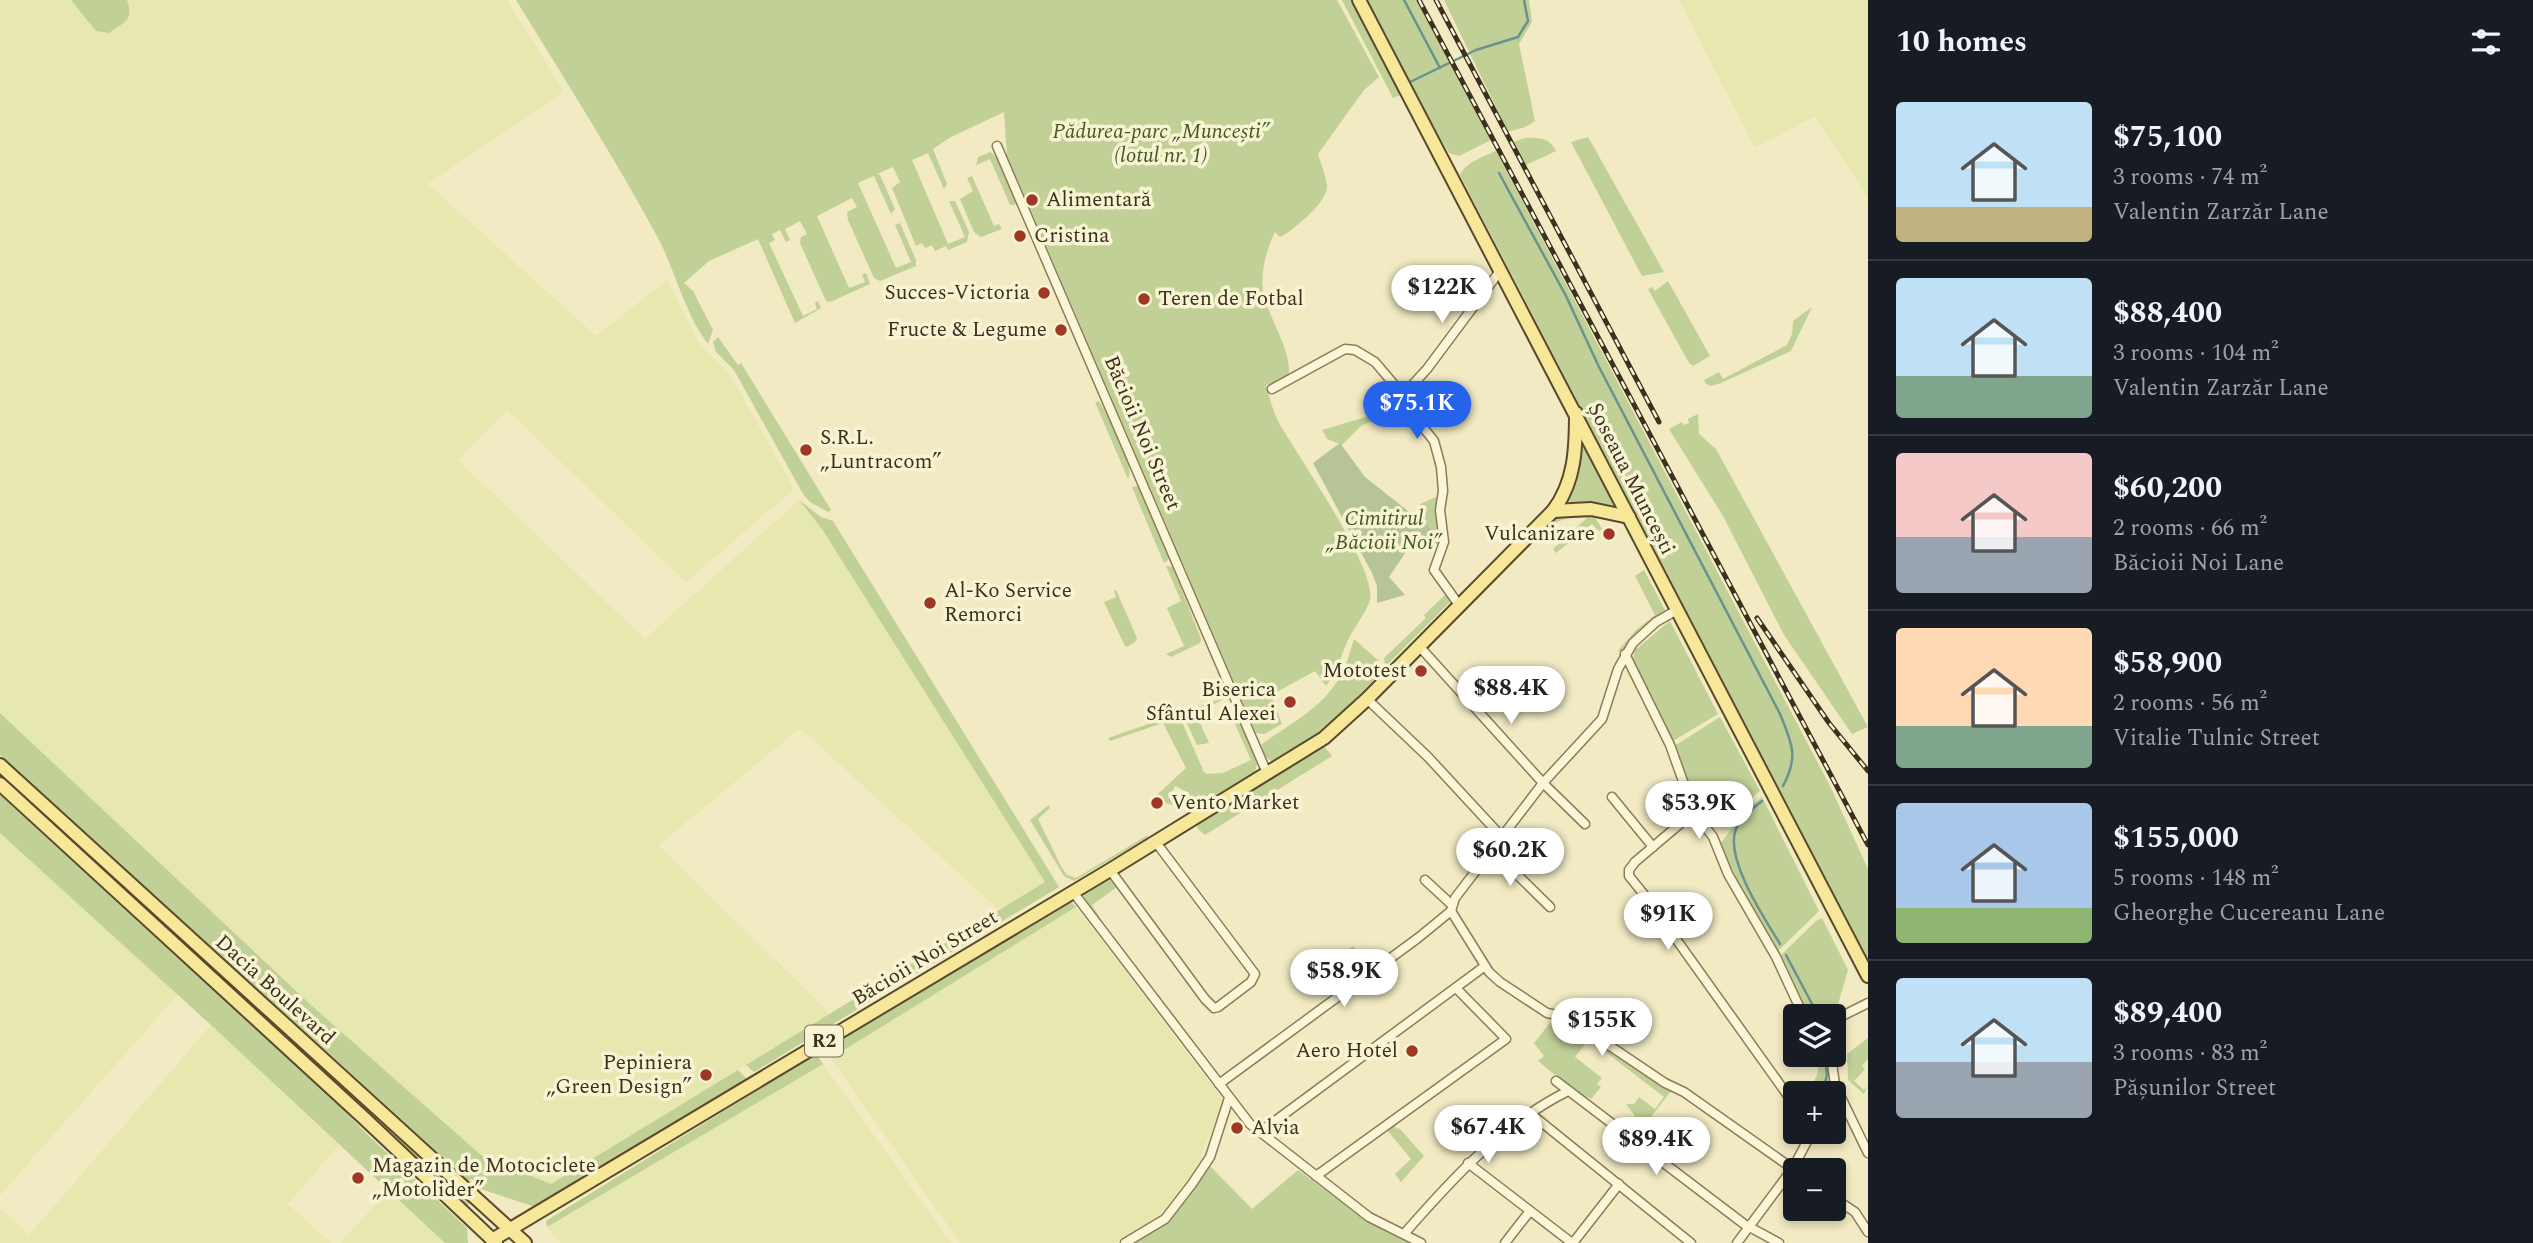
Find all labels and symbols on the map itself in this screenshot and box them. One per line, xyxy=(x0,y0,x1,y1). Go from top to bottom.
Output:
park label: Pădurea-parc „Muncești” (lotul nr. 1) xyxy=(1053,116,1271,172)
place label: Alimentară xyxy=(1046,184,1152,216)
marker: Alimentară xyxy=(1024,192,1040,208)
place label: Cristina xyxy=(1034,220,1110,252)
marker: Cristina xyxy=(1012,228,1028,244)
pin: $122K xyxy=(1393,266,1491,325)
place label: Succes-Victoria xyxy=(885,277,1031,309)
place label: Teren de Fotbal xyxy=(1158,283,1304,315)
marker: Succes-Victoria xyxy=(1036,285,1052,301)
marker: Teren de Fotbal xyxy=(1136,291,1152,307)
place label: Fructe & Legume xyxy=(887,314,1047,346)
marker: Fructe & Legume xyxy=(1053,322,1069,338)
street label: Băcioii Noi Street xyxy=(1095,351,1189,515)
pin: $75.1K xyxy=(1360,382,1474,441)
street label: Șoseaua Muncești xyxy=(1579,397,1683,561)
place label: S.R.L. „Luntracom” xyxy=(820,422,942,478)
marker: S.R.L. „Luntracom” xyxy=(798,442,814,458)
park label: Cimitirul „Băcioii Noi” xyxy=(1324,503,1443,559)
place label: Vulcanizare xyxy=(1484,518,1595,550)
marker: Vulcanizare xyxy=(1601,526,1617,542)
place label: Al-Ko Service Remorci xyxy=(944,575,1072,631)
marker: Al-Ko Service Remorci xyxy=(922,595,938,611)
place label: Mototest xyxy=(1323,655,1407,687)
marker: Mototest xyxy=(1413,663,1429,679)
pin: $88.4K xyxy=(1454,666,1568,726)
place label: Biserica Sfântul Alexei xyxy=(1146,674,1277,730)
marker: Biserica Sfântul Alexei xyxy=(1282,694,1298,710)
pin: $53.9K xyxy=(1642,782,1756,841)
place label: Vento Market xyxy=(1171,787,1300,819)
marker: Vento Market xyxy=(1149,795,1165,811)
pin: $60.2K xyxy=(1453,828,1567,888)
pin: $91K xyxy=(1627,892,1709,952)
street label: Băcioii Noi Street xyxy=(846,902,1004,1014)
street label: Dacia Boulevard xyxy=(208,927,342,1053)
pin: $58.9K xyxy=(1287,950,1401,1009)
pin: $155K xyxy=(1553,998,1651,1058)
road number: R2 xyxy=(805,1026,843,1056)
place label: Aero Hotel xyxy=(1295,1035,1398,1067)
marker: Aero Hotel xyxy=(1404,1043,1420,1059)
place label: Pepiniera „Green Design” xyxy=(546,1047,693,1103)
marker: Pepiniera „Green Design” xyxy=(698,1067,714,1083)
pin: $67.4K xyxy=(1431,1106,1545,1165)
place label: Alvia xyxy=(1251,1112,1300,1144)
pin: $89.4K xyxy=(1599,1118,1713,1177)
marker: Alvia xyxy=(1229,1120,1245,1136)
place label: Magazin de Motociclete „Motolider” xyxy=(372,1150,596,1206)
marker: Magazin de Motociclete „Motolider” xyxy=(350,1170,366,1186)

